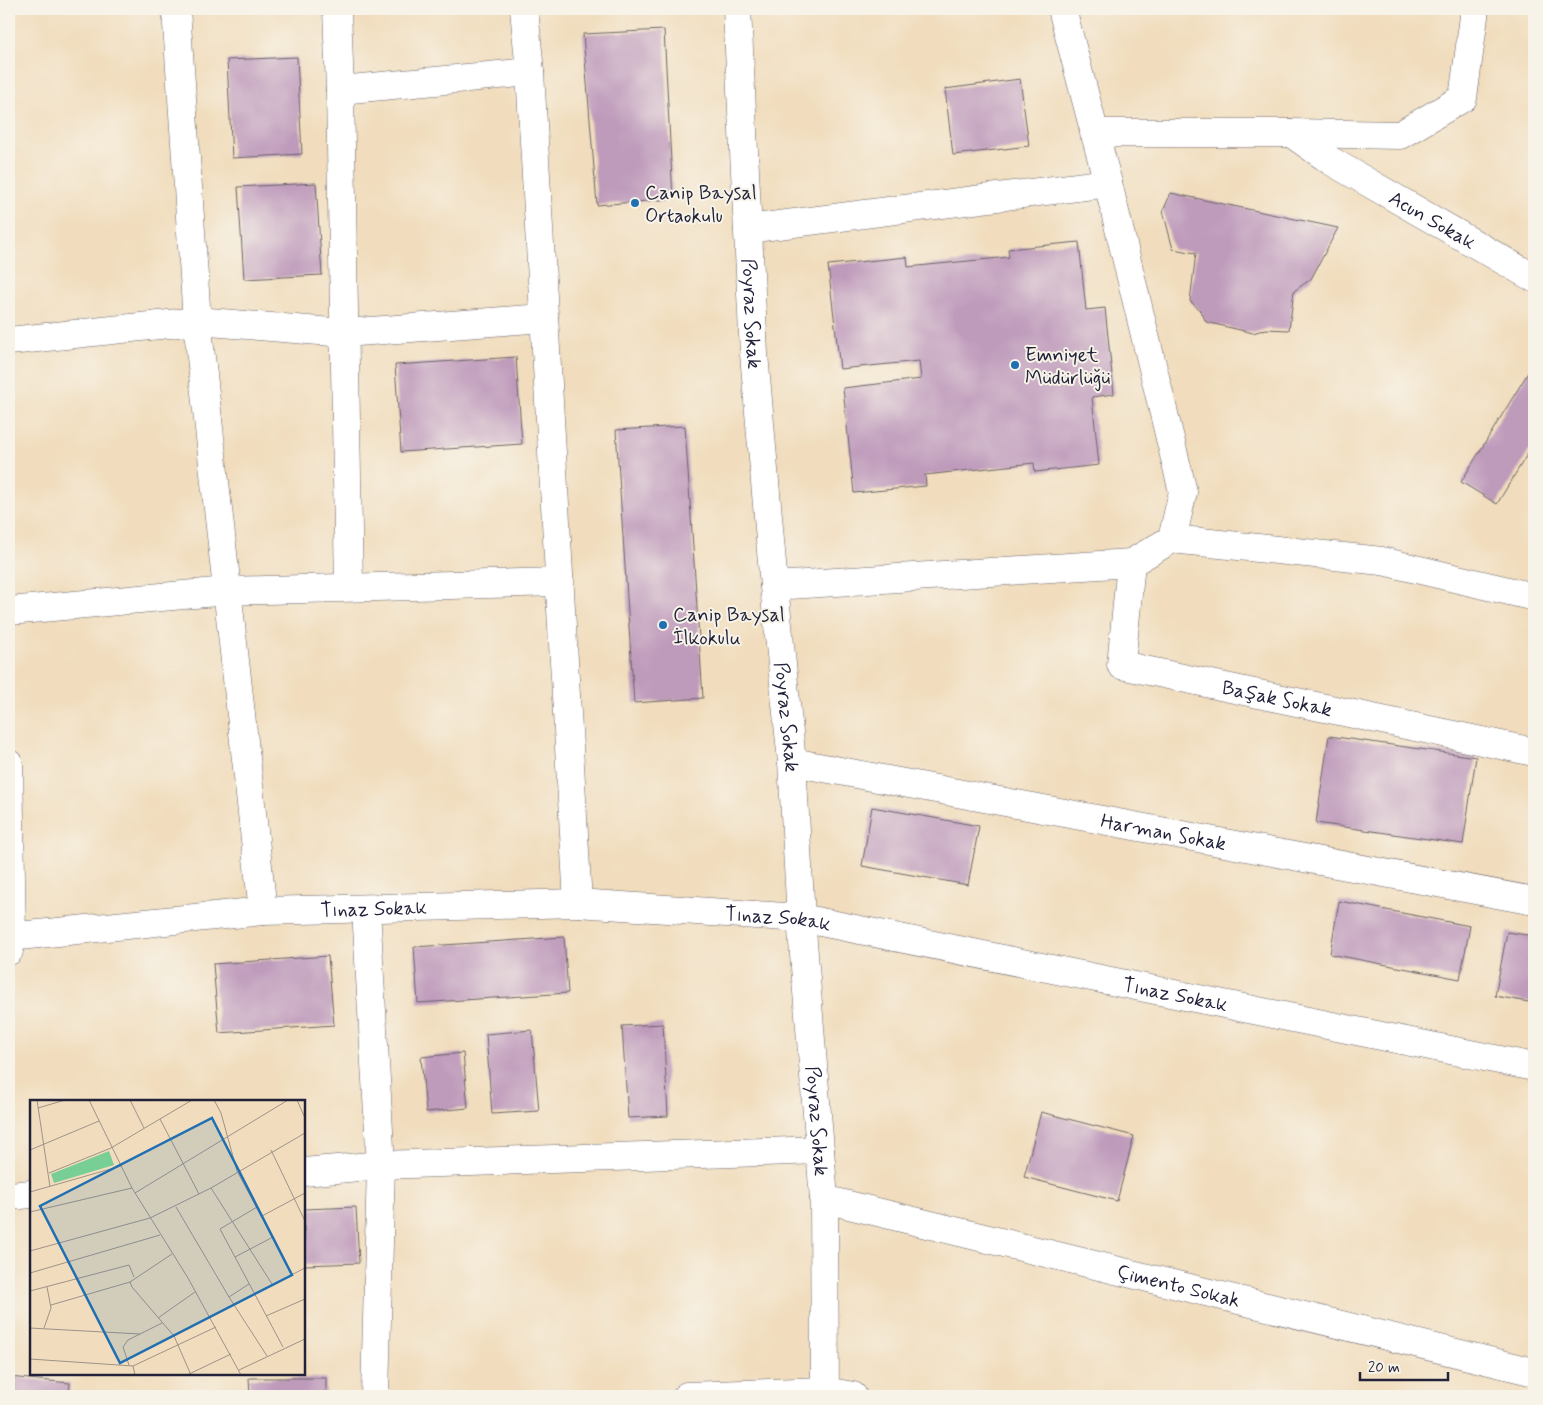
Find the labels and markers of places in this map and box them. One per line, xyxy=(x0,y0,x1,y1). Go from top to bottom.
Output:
place label: Canip Baysal Ortaokulu xyxy=(645,180,757,230)
marker: Canip Baysal Ortaokulu xyxy=(629,197,641,209)
place label: Emniyet Müdürlüğü xyxy=(1025,342,1110,392)
marker: Emniyet Müdürlüğü xyxy=(1009,359,1021,371)
place label: Canip Baysal İlkokulu xyxy=(673,602,785,652)
marker: Canip Baysal İlkokulu xyxy=(657,619,669,631)

